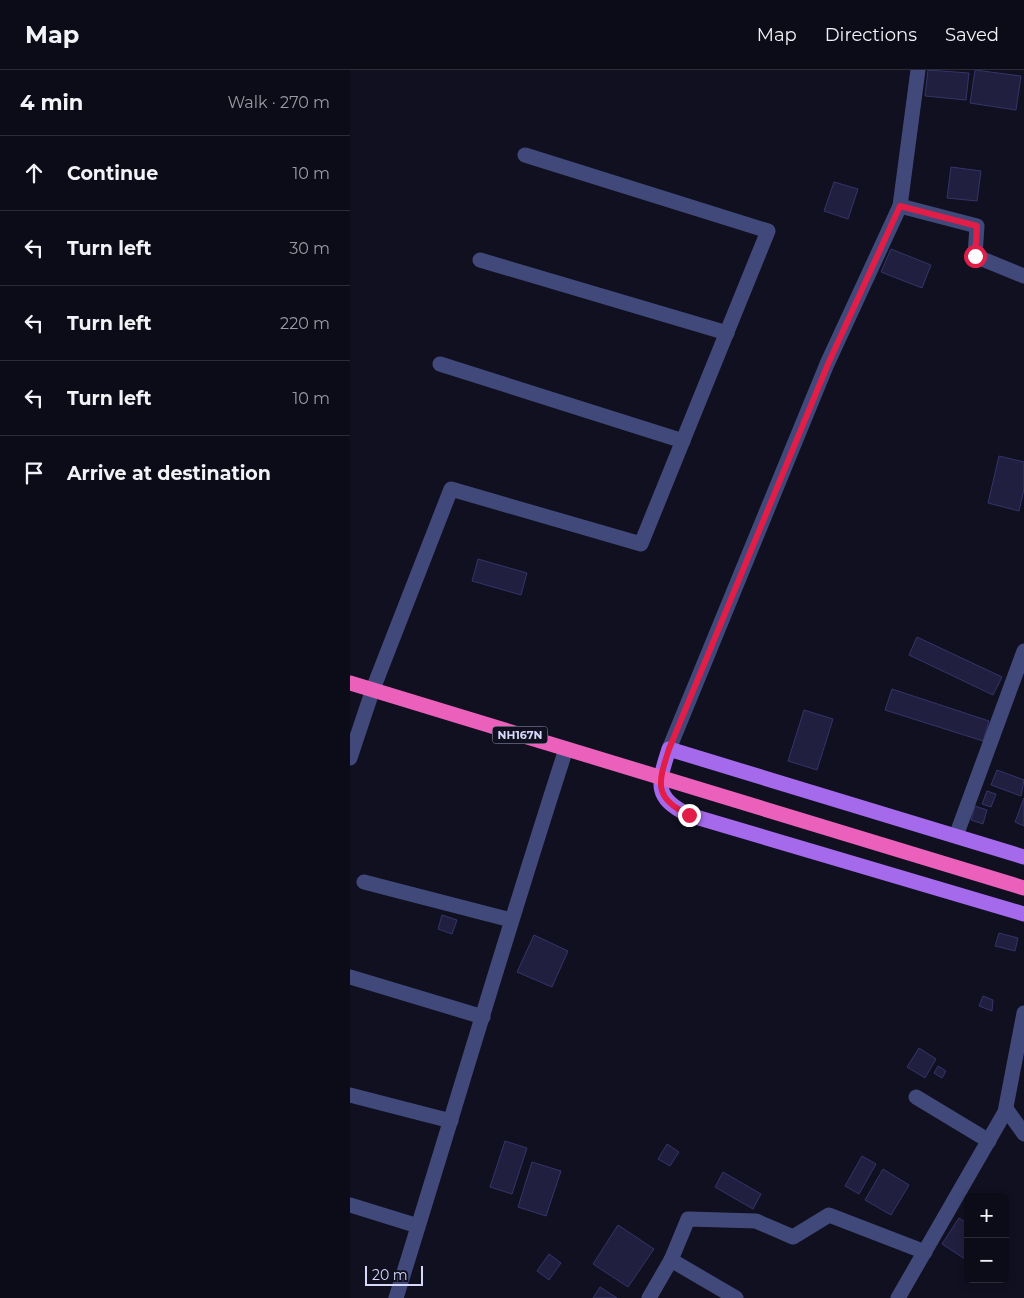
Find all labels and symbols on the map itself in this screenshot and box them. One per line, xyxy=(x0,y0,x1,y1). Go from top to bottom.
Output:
route start xyxy=(964,245,987,268)
road number: NH167N xyxy=(492,726,548,744)
route end xyxy=(678,804,701,827)
scale bar xyxy=(365,1263,422,1286)

